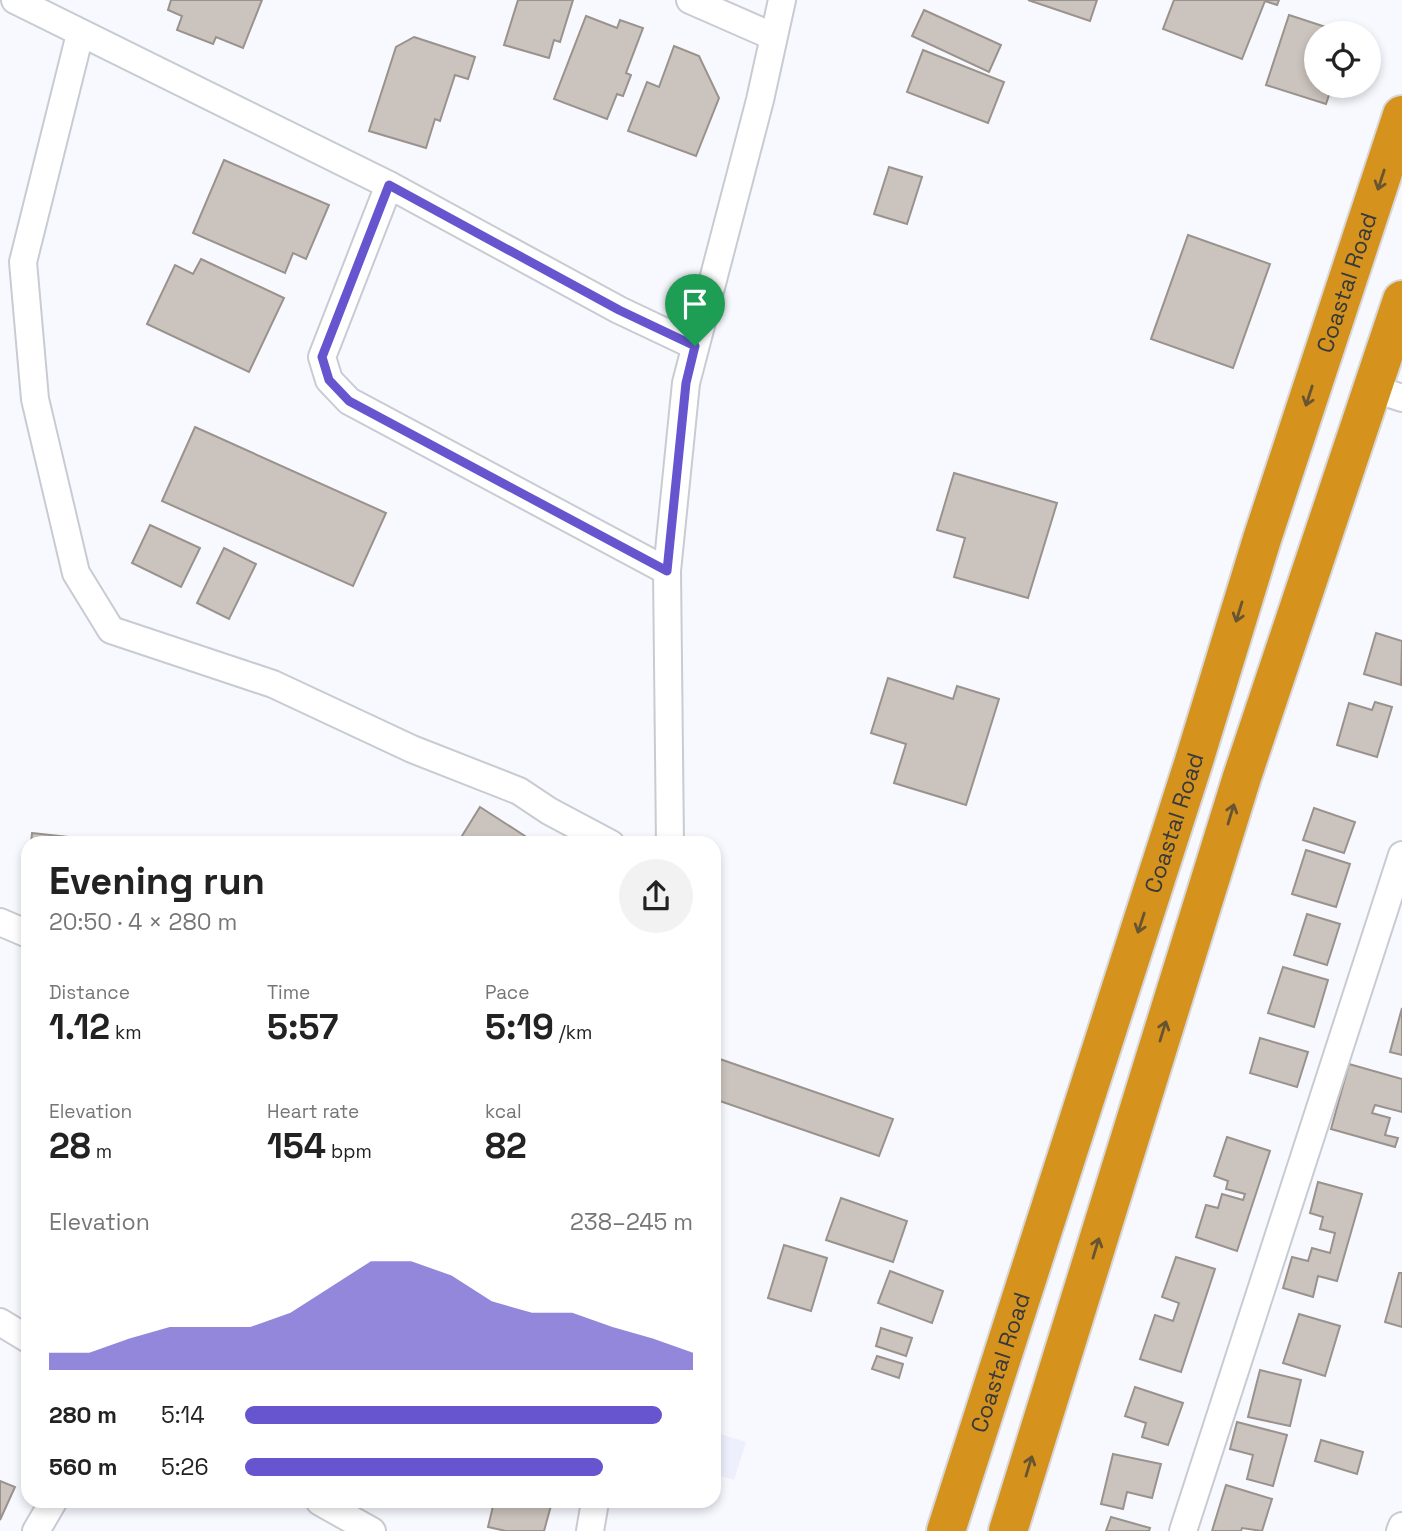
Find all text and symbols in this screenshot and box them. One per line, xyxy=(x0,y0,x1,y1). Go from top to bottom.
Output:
map controls xyxy=(1304,21,1381,98)
button: locate xyxy=(1304,21,1381,98)
one-way arrow xyxy=(1373,168,1386,190)
street label: Coastal Road xyxy=(1310,209,1384,357)
pin xyxy=(665,274,725,346)
icon: arrive xyxy=(676,285,714,323)
one-way arrow xyxy=(1302,384,1314,406)
one-way arrow xyxy=(1232,601,1244,623)
street label: Coastal Road xyxy=(1137,749,1211,897)
one-way arrow xyxy=(1225,803,1238,825)
text: Evening run xyxy=(49,857,265,905)
button: share xyxy=(619,859,693,933)
text: 20:50 · 4 × 280 m xyxy=(49,907,237,937)
one-way arrow xyxy=(1134,911,1147,933)
text: Distance xyxy=(49,980,130,1005)
text: Time xyxy=(267,980,310,1005)
text: Pace xyxy=(485,980,529,1005)
text: 1.12 xyxy=(49,1005,110,1049)
text: 5:57 xyxy=(267,1005,338,1049)
text: 5:19 xyxy=(485,1005,554,1049)
text: km xyxy=(110,1020,142,1045)
text: /km xyxy=(554,1020,592,1045)
one-way arrow xyxy=(1158,1020,1171,1042)
text: Elevation xyxy=(49,1099,132,1124)
text: Heart rate xyxy=(267,1099,359,1124)
text: kcal xyxy=(485,1099,522,1124)
text: 28 xyxy=(49,1124,91,1168)
text: 154 xyxy=(267,1124,326,1168)
text: 82 xyxy=(485,1124,527,1168)
text: m xyxy=(91,1139,112,1164)
text: bpm xyxy=(326,1139,372,1164)
text: Elevation xyxy=(49,1207,150,1237)
text: 238–245 m xyxy=(570,1207,693,1237)
one-way arrow xyxy=(1091,1238,1103,1260)
street label: Coastal Road xyxy=(964,1289,1037,1437)
text: 280 m xyxy=(49,1400,117,1430)
text: 5:14 xyxy=(161,1400,205,1430)
text: 560 m xyxy=(49,1452,117,1482)
text: 5:26 xyxy=(161,1452,209,1482)
one-way arrow xyxy=(1023,1455,1036,1477)

